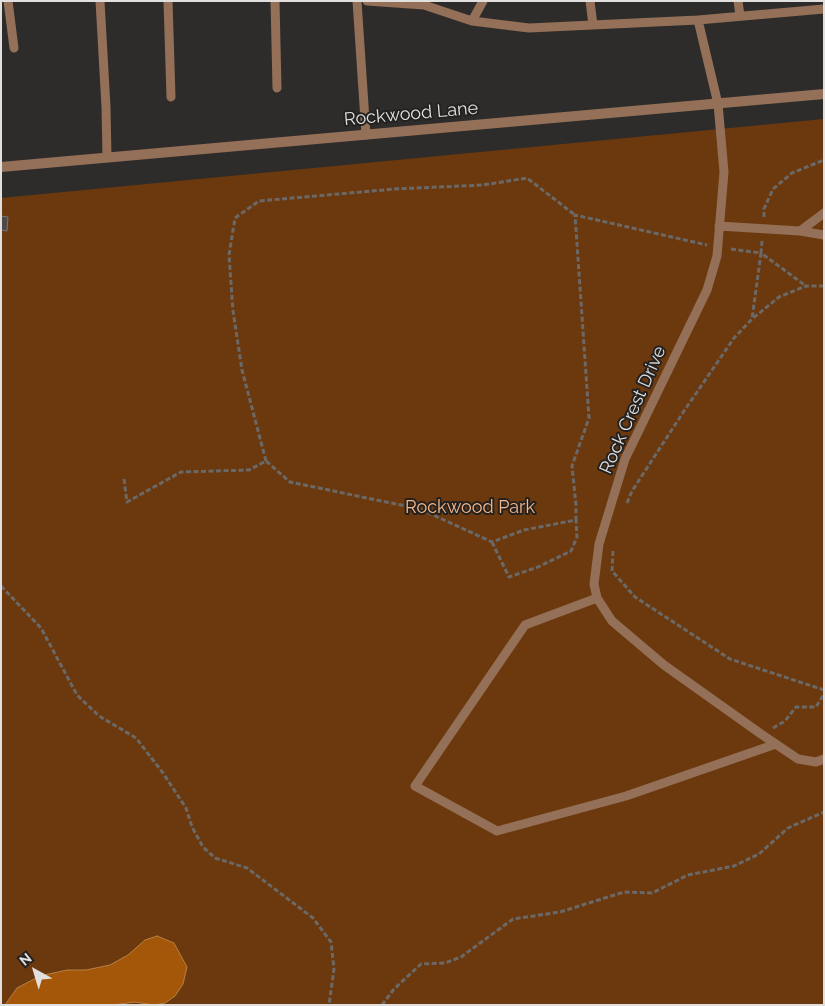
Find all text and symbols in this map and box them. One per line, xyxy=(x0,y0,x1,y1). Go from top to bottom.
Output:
street label: Rockwood Lane xyxy=(343,97,479,131)
street label: Rock Crest Drive xyxy=(595,343,671,477)
park label: Rockwood Park xyxy=(405,497,535,519)
north arrow xyxy=(10,946,60,996)
text: N xyxy=(16,950,35,969)

